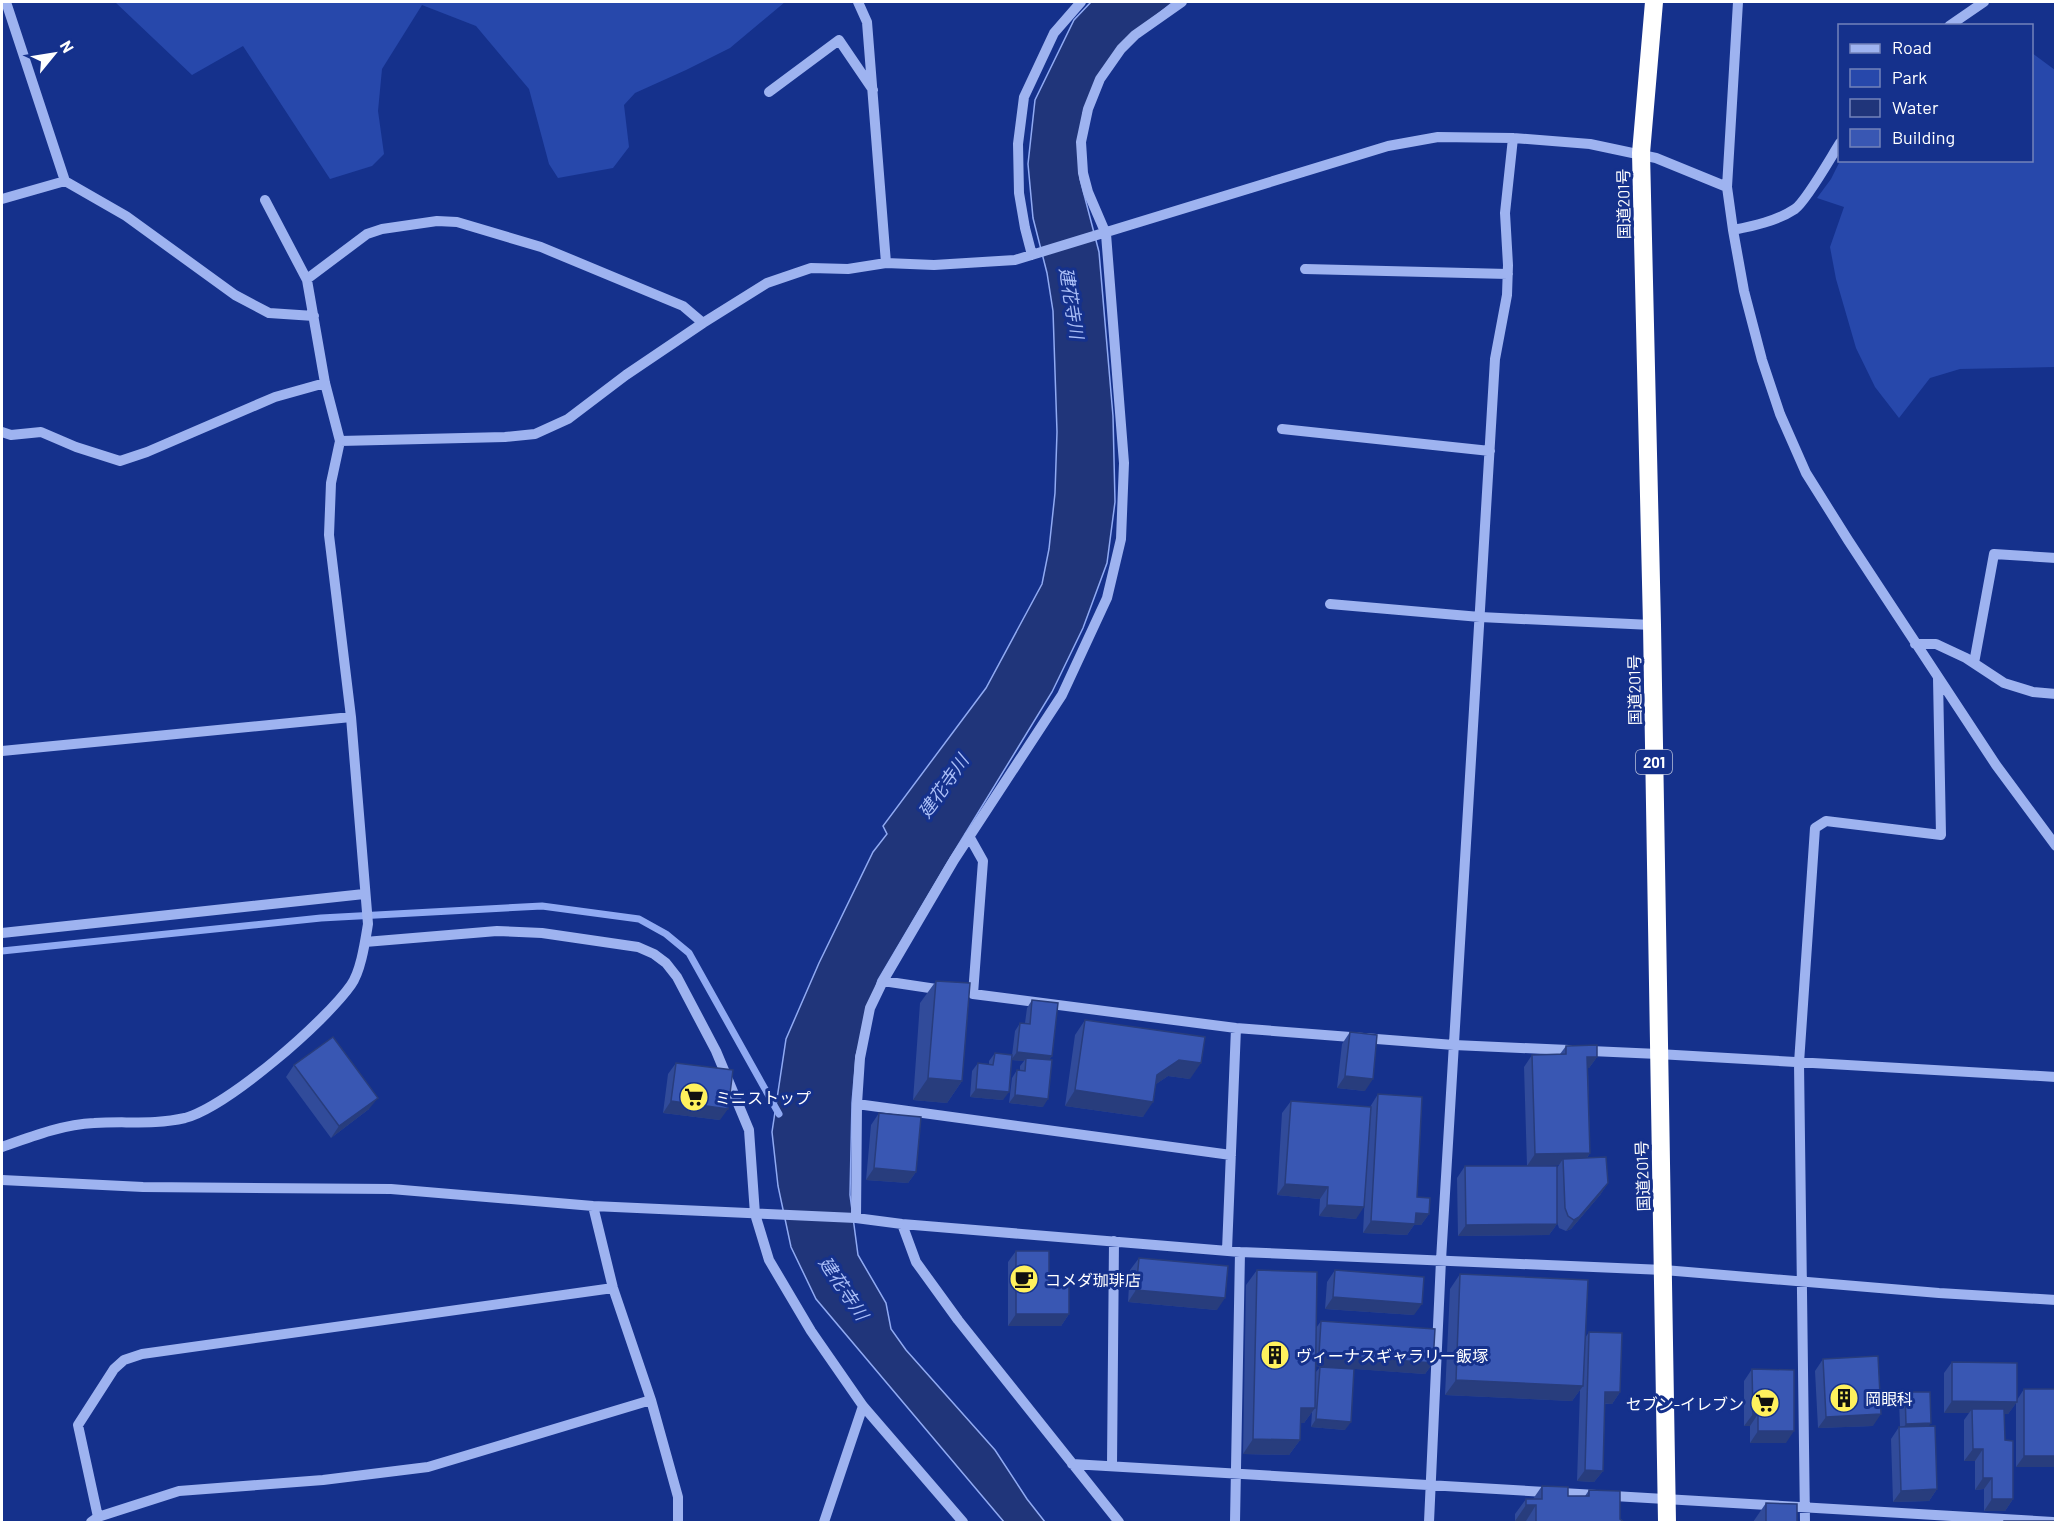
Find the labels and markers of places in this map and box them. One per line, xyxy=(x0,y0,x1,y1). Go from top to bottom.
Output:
supermarket icon: ミニストップ xyxy=(678,1081,710,1113)
place label: ミニストップ xyxy=(715,1088,811,1107)
cafe icon: コメダ珈琲店 xyxy=(1008,1263,1040,1295)
place label: コメダ珈琲店 xyxy=(1045,1270,1141,1289)
building icon: ヴィーナスギャラリー飯塚 xyxy=(1259,1339,1291,1371)
place label: ヴィーナスギャラリー飯塚 xyxy=(1296,1346,1488,1365)
building icon: 岡眼科 xyxy=(1828,1382,1860,1414)
supermarket icon: セブン-イレブン xyxy=(1749,1387,1781,1419)
place label: 岡眼科 xyxy=(1865,1389,1913,1408)
place label: セブン-イレブン xyxy=(1626,1394,1744,1413)

